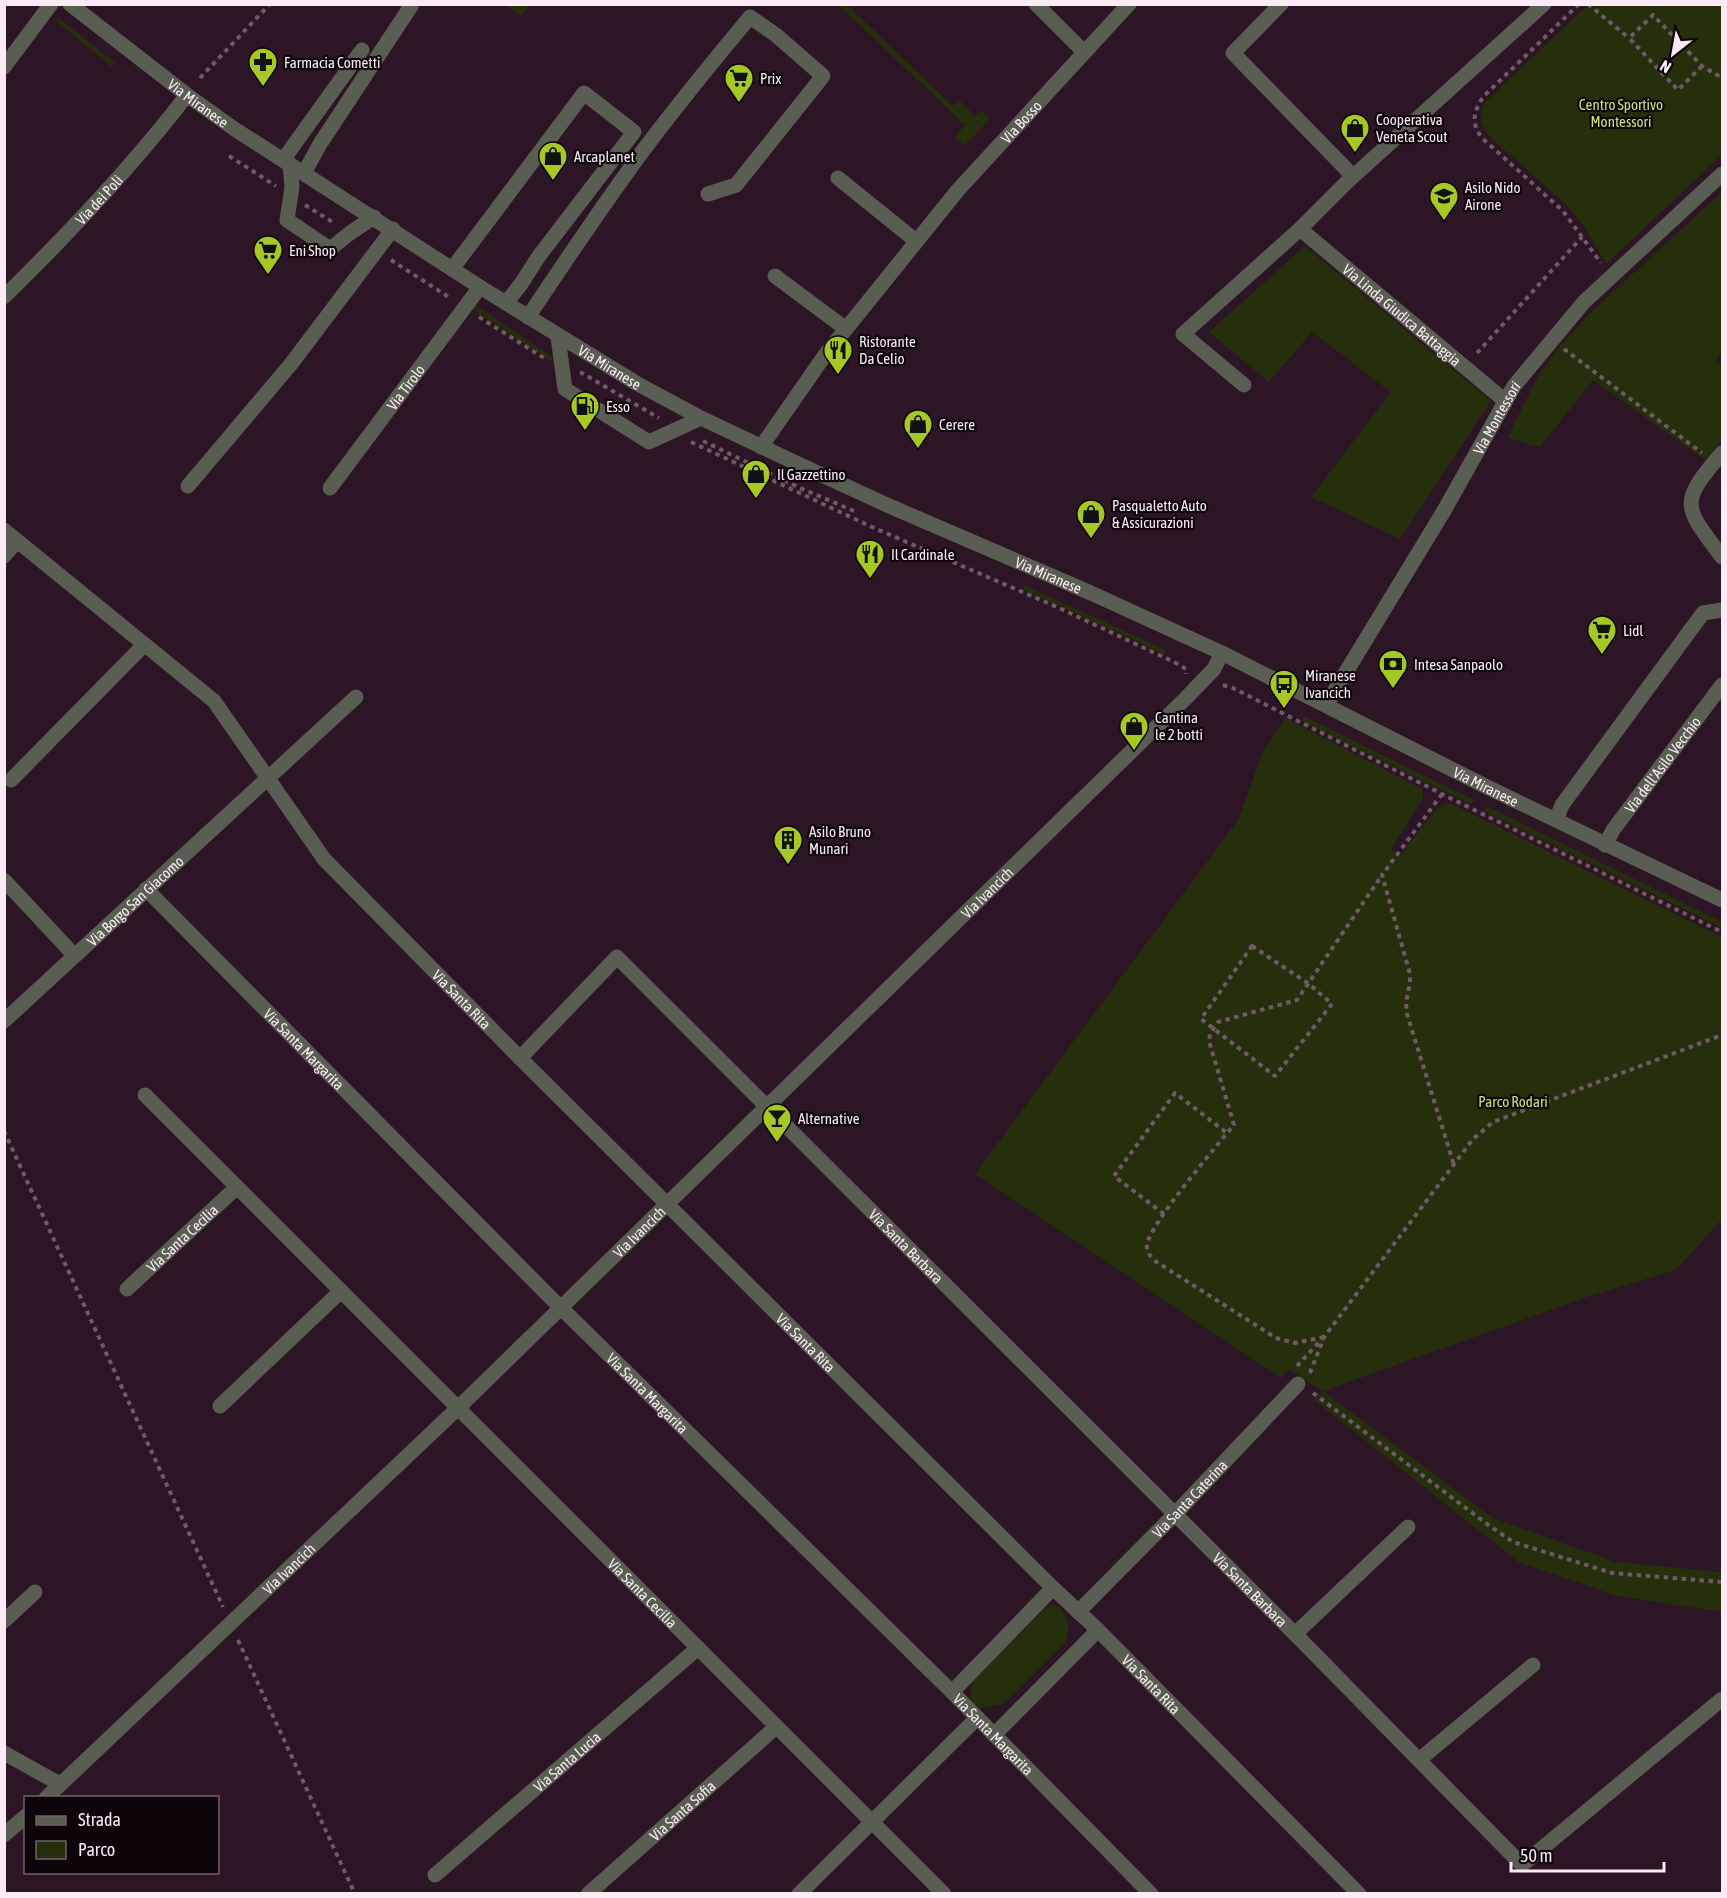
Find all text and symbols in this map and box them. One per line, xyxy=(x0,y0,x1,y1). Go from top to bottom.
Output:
north arrow xyxy=(1643,24,1703,84)
pharmacy icon: Farmacia Cometti xyxy=(247,46,279,88)
place label: Farmacia Cometti xyxy=(284,54,380,71)
text: N xyxy=(1657,57,1674,77)
supermarket icon: Prix xyxy=(723,62,755,104)
place label: Prix xyxy=(760,70,781,87)
street label: Via Miranese xyxy=(165,75,232,131)
park label: Centro Sportivo Montessori xyxy=(1579,96,1663,130)
street label: Via Bosso xyxy=(997,97,1045,146)
place label: Cooperativa Veneta Scout xyxy=(1376,111,1448,145)
shop icon: Cooperativa Veneta Scout xyxy=(1339,112,1371,154)
shop icon: Arcaplanet xyxy=(537,140,569,182)
place label: Arcaplanet xyxy=(574,148,635,165)
street label: Via dei Poli xyxy=(72,171,126,228)
place label: Asilo Nido Airone xyxy=(1465,179,1521,213)
school or university icon: Asilo Nido Airone xyxy=(1428,180,1460,222)
supermarket icon: Eni Shop xyxy=(252,234,284,276)
place label: Eni Shop xyxy=(289,242,336,259)
street label: Via Linda Giudica Battaggia xyxy=(1340,260,1465,369)
place label: Ristorante Da Celio xyxy=(859,333,916,367)
restaurant icon: Ristorante Da Celio xyxy=(822,334,854,376)
street label: Via Miranese xyxy=(575,341,644,393)
street label: Via Tirolo xyxy=(383,361,428,413)
street label: Via Montessori xyxy=(1469,377,1523,457)
fuel station icon: Esso xyxy=(569,390,601,432)
place label: Esso xyxy=(606,398,630,415)
shop icon: Cerere xyxy=(902,408,934,450)
place label: Cerere xyxy=(939,416,975,433)
shop icon: Il Gazzettino xyxy=(740,458,772,500)
place label: Il Gazzettino xyxy=(777,466,846,483)
place label: Pasqualetto Auto & Assicurazioni xyxy=(1112,497,1207,531)
shop icon: Pasqualetto Auto & Assicurazioni xyxy=(1075,498,1107,540)
restaurant icon: Il Cardinale xyxy=(854,538,886,580)
place label: Il Cardinale xyxy=(891,546,955,563)
street label: Via Miranese xyxy=(1013,553,1085,597)
supermarket icon: Lidl xyxy=(1586,614,1618,656)
place label: Lidl xyxy=(1623,622,1643,639)
bank icon: Intesa Sanpaolo xyxy=(1377,648,1409,690)
place label: Intesa Sanpaolo xyxy=(1414,656,1503,673)
place label: Miranese Ivancich xyxy=(1305,667,1356,701)
bus stop icon: Miranese Ivancich xyxy=(1268,668,1300,710)
place label: Cantina le 2 botti xyxy=(1155,709,1203,743)
shop icon: Cantina le 2 botti xyxy=(1118,710,1150,752)
street label: Via dell'Asilo Vecchio xyxy=(1621,713,1704,816)
street label: Via Miranese xyxy=(1451,763,1522,810)
place label: Asilo Bruno Munari xyxy=(809,823,871,857)
building icon: Asilo Bruno Munari xyxy=(772,824,804,866)
street label: Via Borgo San Giacomo xyxy=(83,852,187,949)
street label: Via Ivancich xyxy=(957,863,1016,921)
street label: Via Santa Rita xyxy=(429,966,495,1032)
street label: Via Santa Margarita xyxy=(261,1005,348,1093)
park label: Parco Rodari xyxy=(1478,1093,1548,1110)
bar icon: Alternative xyxy=(761,1102,793,1144)
place label: Alternative xyxy=(798,1110,860,1127)
street label: Via Santa Cecilia xyxy=(143,1201,221,1275)
street label: Via Ivancich xyxy=(609,1203,668,1261)
street label: Via Santa Barbara xyxy=(866,1205,947,1286)
street label: Via Santa Rita xyxy=(773,1310,839,1375)
street label: Via Santa Margarita xyxy=(603,1349,692,1437)
street label: Via Santa Caterina xyxy=(1148,1456,1230,1541)
street label: Via Ivancich xyxy=(259,1540,318,1597)
street label: Via Santa Barbara xyxy=(1210,1549,1291,1630)
street label: Via Santa Cecilia xyxy=(605,1555,681,1631)
street label: Via Santa Rita xyxy=(1119,1651,1184,1717)
street label: Via Santa Margarita xyxy=(950,1690,1037,1778)
street label: Via Santa Lucia xyxy=(530,1728,604,1795)
street label: Via Santa Sofia xyxy=(646,1777,718,1844)
legend xyxy=(24,1796,219,1874)
text: Strada xyxy=(78,1809,121,1830)
scale bar xyxy=(1511,1835,1664,1873)
text: Parco xyxy=(78,1839,115,1860)
text: 50 m xyxy=(1520,1845,1552,1866)

